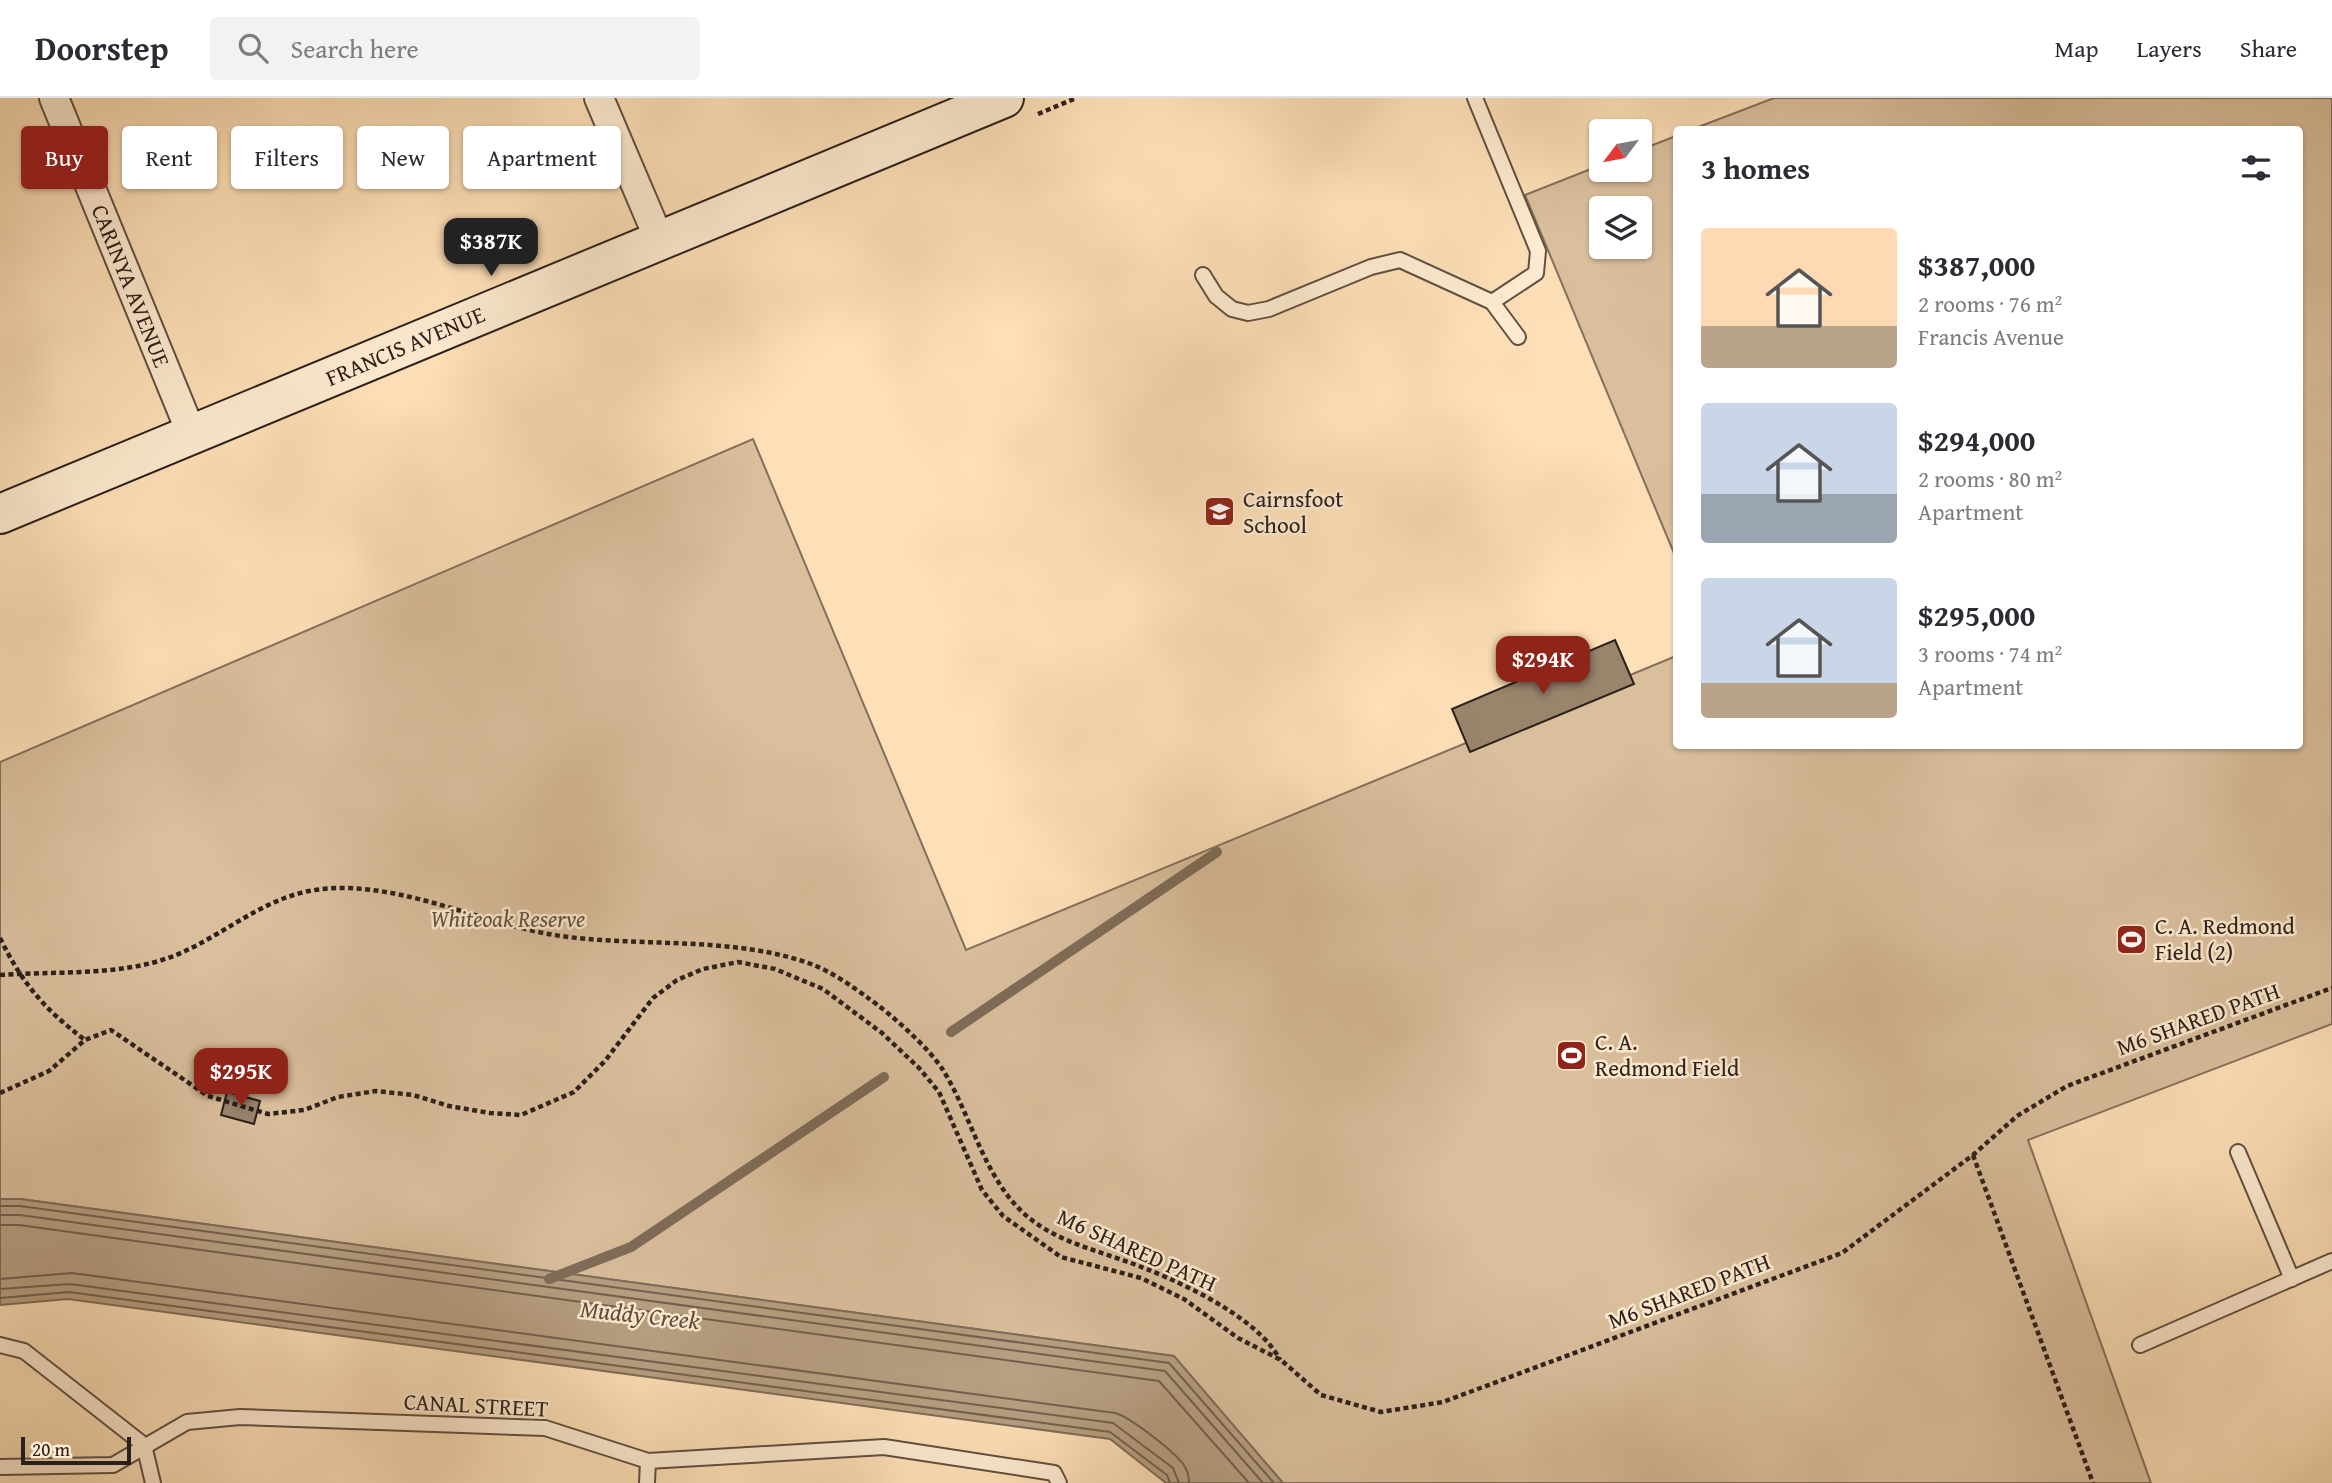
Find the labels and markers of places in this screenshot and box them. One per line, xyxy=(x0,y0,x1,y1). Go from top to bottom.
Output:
pin: $387K xyxy=(442,218,540,278)
place label: Cairnsfoot School xyxy=(1243,482,1343,541)
school or university icon: Cairnsfoot School xyxy=(1203,495,1237,529)
pin: $294K xyxy=(1494,636,1592,696)
place label: C. A. Redmond Field (2) xyxy=(2155,909,2295,968)
sports icon: C. A. Redmond Field (2) xyxy=(2115,922,2149,956)
place label: C. A. Redmond Field xyxy=(1595,1025,1740,1084)
sports icon: C. A. Redmond Field xyxy=(1555,1038,1589,1072)
pin: $295K xyxy=(192,1048,290,1108)

